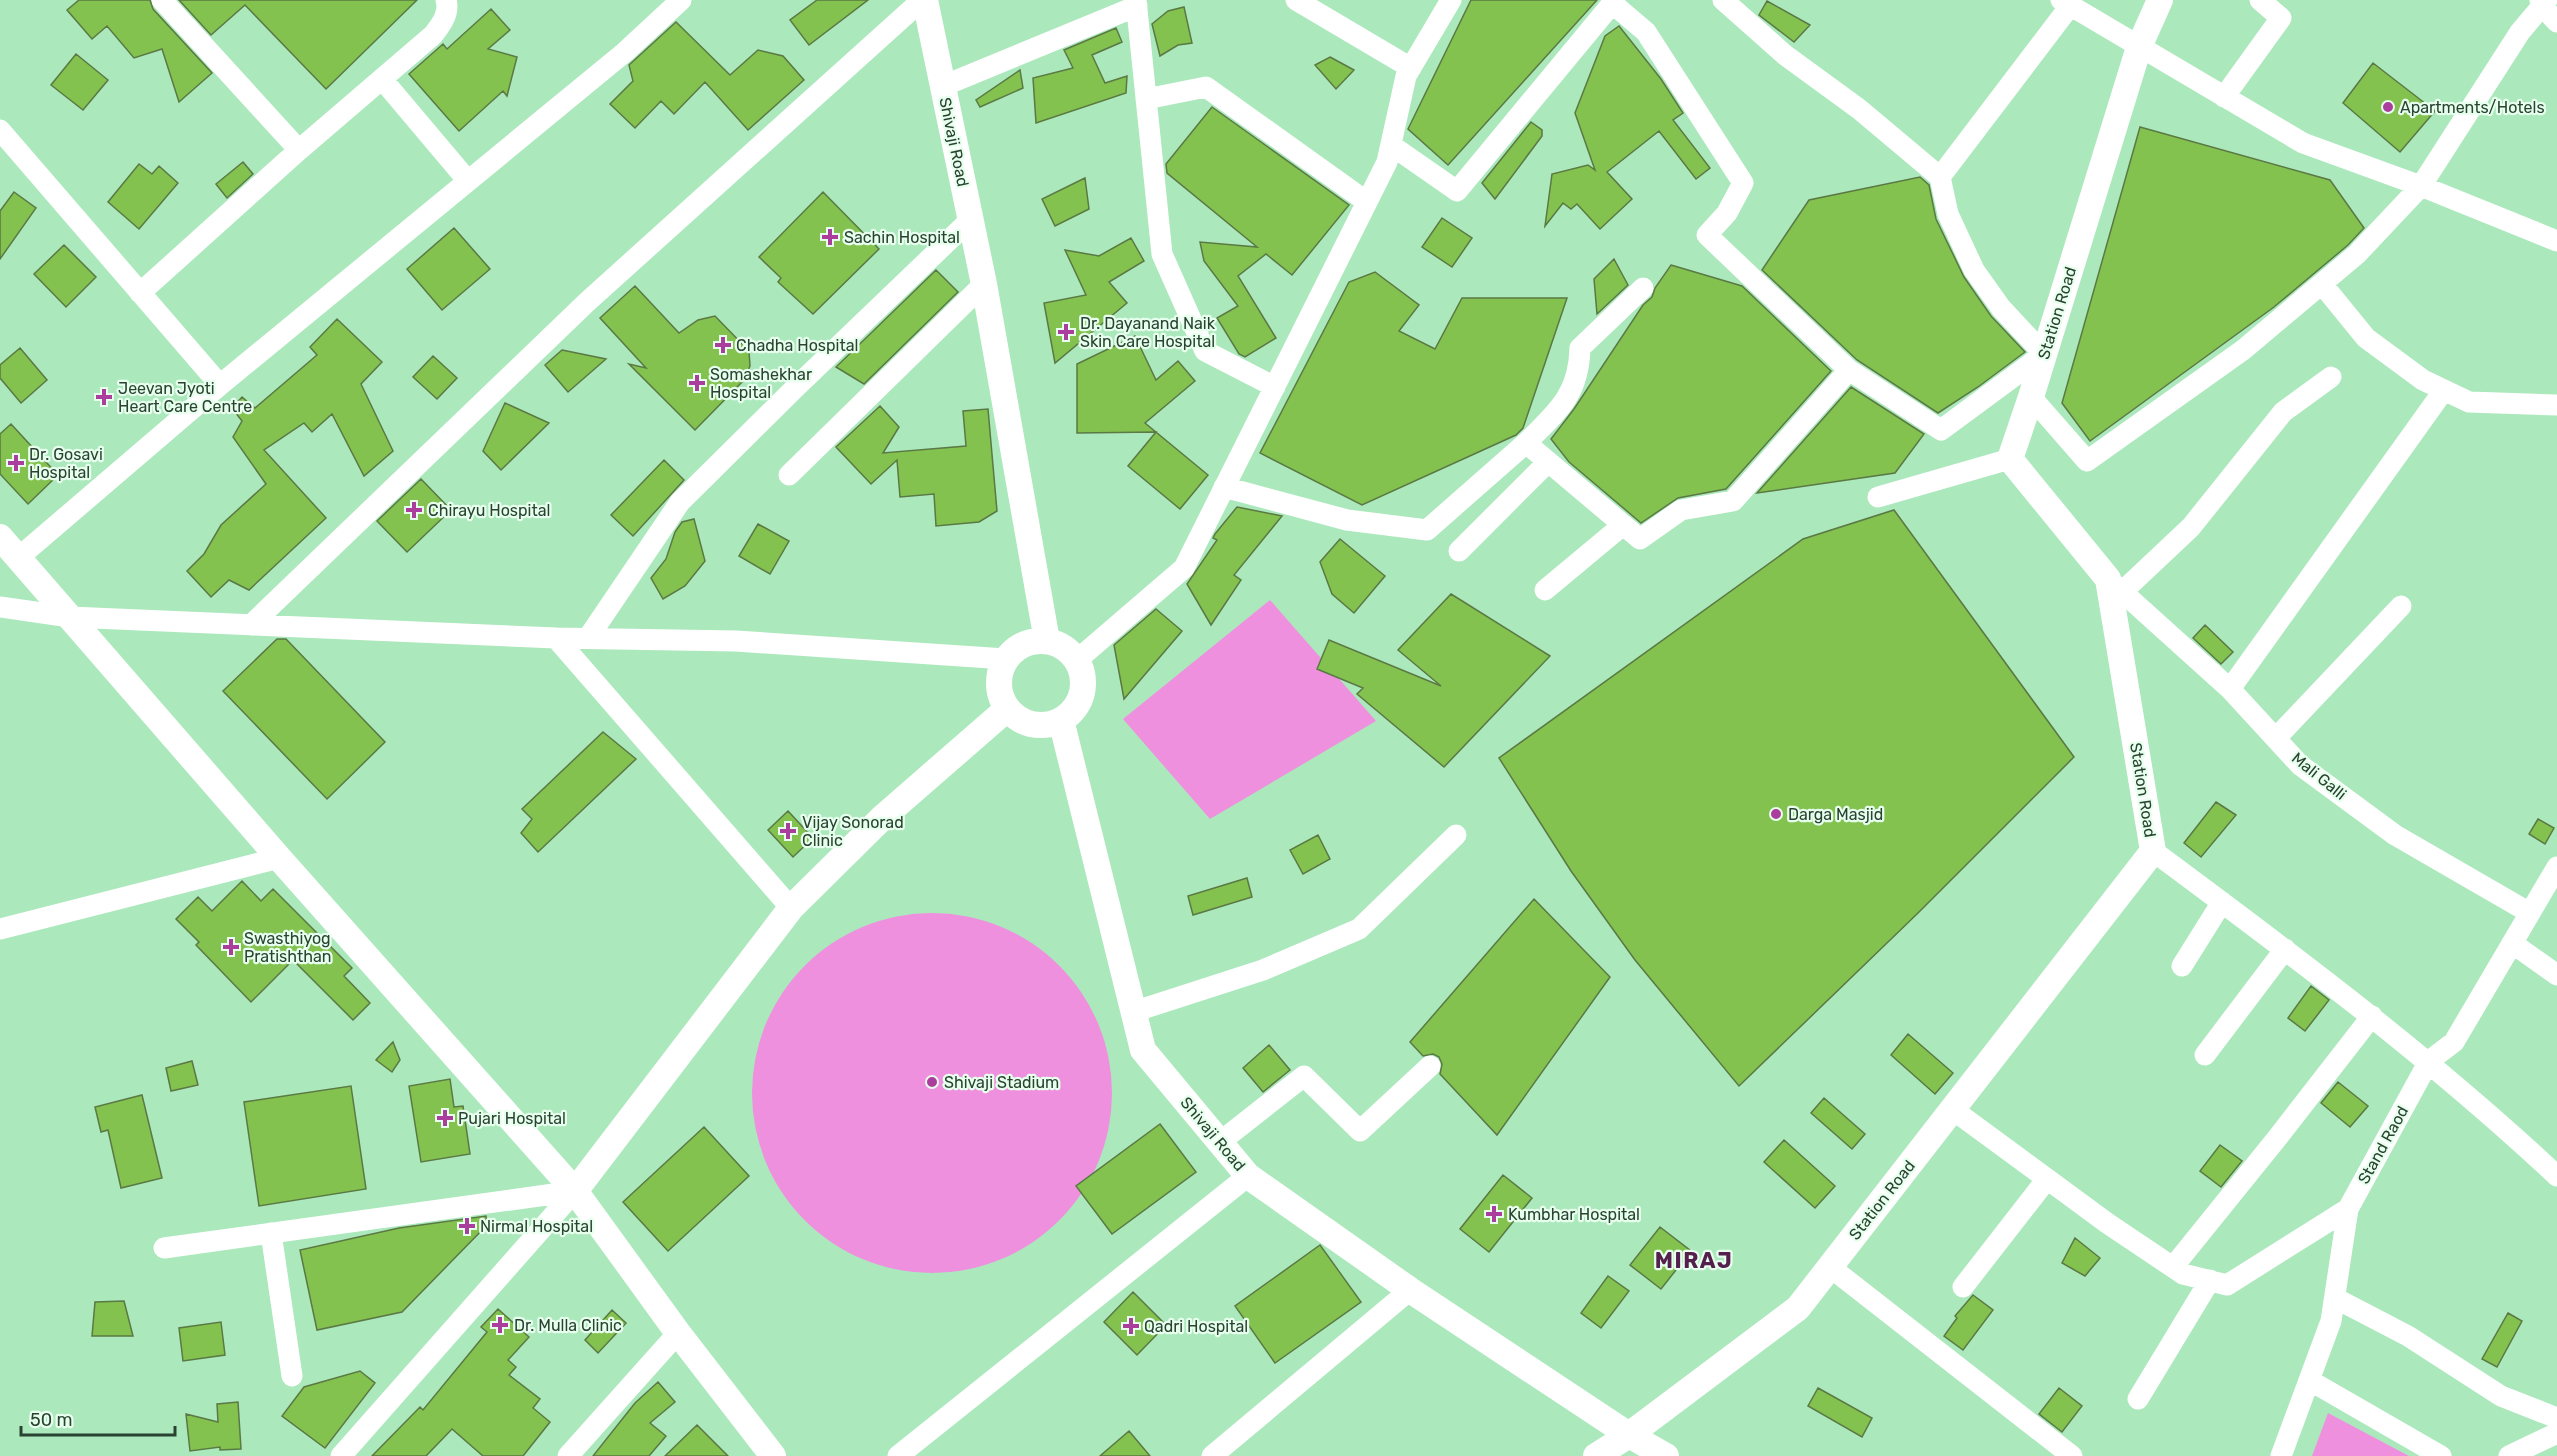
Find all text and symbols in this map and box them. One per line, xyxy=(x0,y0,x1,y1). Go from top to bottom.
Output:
street label: Shivaji Road xyxy=(935,96,973,188)
place label: Apartments/Hotels xyxy=(2400,98,2545,117)
marker: Apartments/Hotels xyxy=(2381,100,2395,114)
marker: Sachin Hospital xyxy=(821,228,839,246)
place label: Sachin Hospital xyxy=(844,228,960,247)
street label: Station Road xyxy=(2034,264,2080,362)
place label: Dr. Dayanand Naik Skin Care Hospital xyxy=(1080,314,1216,351)
marker: Dr. Dayanand Naik Skin Care Hospital xyxy=(1057,323,1075,341)
marker: Chadha Hospital xyxy=(714,336,732,354)
place label: Chadha Hospital xyxy=(736,336,858,355)
place label: Somashekhar Hospital xyxy=(710,365,812,402)
marker: Somashekhar Hospital xyxy=(688,374,706,392)
place label: Jeevan Jyoti Heart Care Centre xyxy=(118,379,252,416)
marker: Jeevan Jyoti Heart Care Centre xyxy=(95,388,113,406)
place label: Dr. Gosavi Hospital xyxy=(29,445,103,482)
marker: Dr. Gosavi Hospital xyxy=(7,454,25,472)
marker: Chirayu Hospital xyxy=(405,501,423,519)
place label: Chirayu Hospital xyxy=(428,501,550,520)
street label: Station Road xyxy=(2126,741,2160,839)
street label: Mali Galli xyxy=(2288,748,2350,804)
place label: Darga Masjid xyxy=(1788,805,1883,824)
marker: Darga Masjid xyxy=(1769,807,1783,821)
place label: Vijay Sonorad Clinic xyxy=(802,813,904,850)
marker: Vijay Sonorad Clinic xyxy=(779,822,797,840)
place label: Swasthiyog Pratishthan xyxy=(244,929,331,966)
marker: Swasthiyog Pratishthan xyxy=(222,938,240,956)
place label: Shivaji Stadium xyxy=(944,1073,1059,1092)
marker: Shivaji Stadium xyxy=(925,1075,939,1089)
street label: Shivaji Road xyxy=(1177,1093,1249,1175)
street label: Stand Raod xyxy=(2354,1103,2412,1187)
marker: Pujari Hospital xyxy=(436,1109,454,1127)
place label: Pujari Hospital xyxy=(458,1109,566,1128)
street label: Station Road xyxy=(1845,1156,1919,1244)
marker: Kumbhar Hospital xyxy=(1485,1205,1503,1223)
place label: Kumbhar Hospital xyxy=(1508,1205,1640,1224)
marker: Nirmal Hospital xyxy=(458,1217,476,1235)
place label: Nirmal Hospital xyxy=(480,1217,593,1236)
district label: MIRAJ xyxy=(1655,1247,1733,1274)
marker: Dr. Mulla Clinic xyxy=(491,1316,509,1334)
place label: Dr. Mulla Clinic xyxy=(514,1316,622,1335)
marker: Qadri Hospital xyxy=(1122,1317,1140,1335)
place label: Qadri Hospital xyxy=(1144,1317,1248,1336)
scale bar xyxy=(21,1399,176,1437)
text: 50 m xyxy=(30,1409,73,1431)

